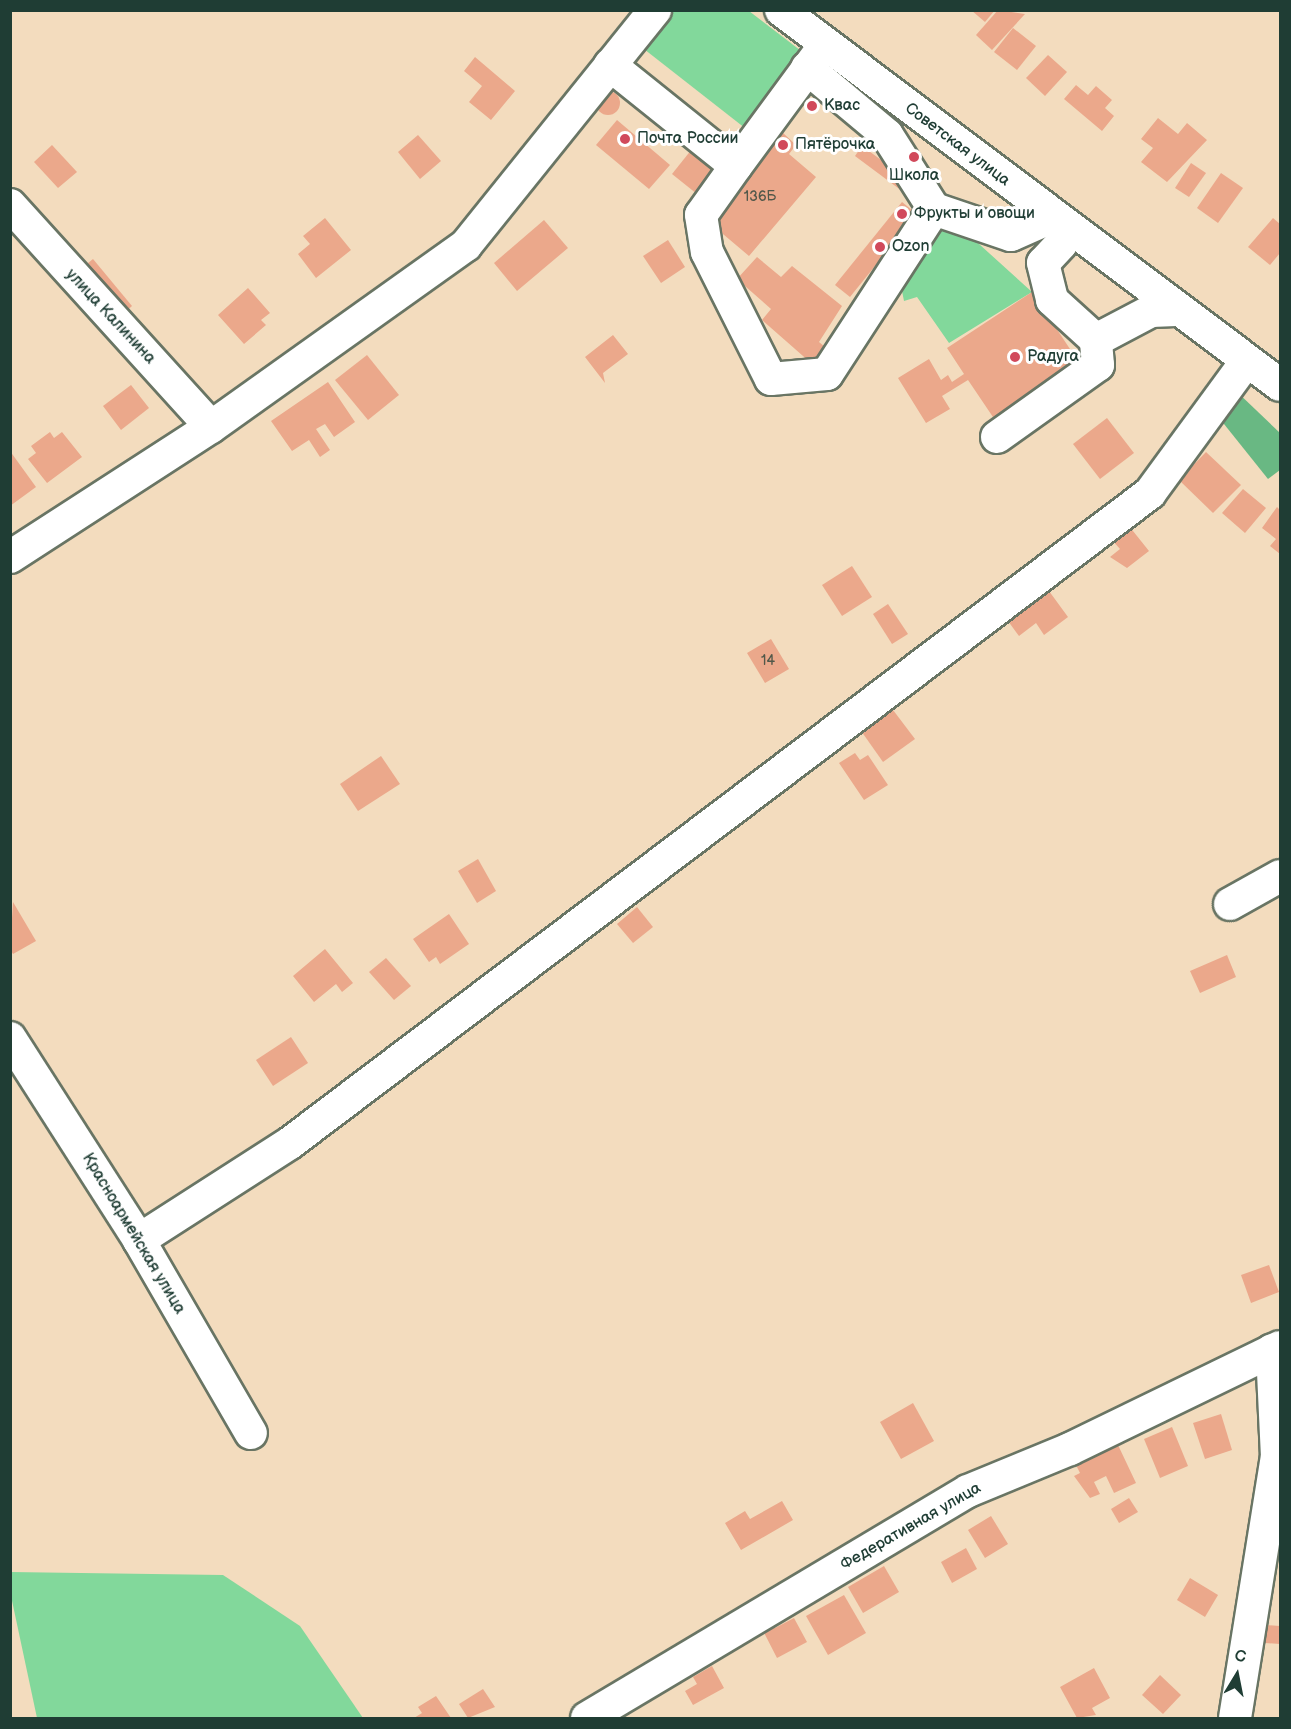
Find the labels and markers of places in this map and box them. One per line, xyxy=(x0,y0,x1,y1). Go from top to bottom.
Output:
place label: Квас xyxy=(824,96,860,116)
marker: Квас xyxy=(805,99,819,113)
place label: Почта России xyxy=(637,129,739,149)
marker: Почта России xyxy=(618,132,632,146)
place label: Пятёрочка xyxy=(795,135,875,155)
marker: Пятёрочка xyxy=(776,138,790,152)
marker: Школа xyxy=(907,150,921,164)
place label: Школа xyxy=(889,166,939,186)
place label: Фрукты и овощи xyxy=(914,204,1035,224)
marker: Фрукты и овощи xyxy=(895,207,909,221)
place label: Ozon xyxy=(892,237,930,257)
marker: Ozon xyxy=(873,240,887,254)
place label: Радуга xyxy=(1027,347,1079,367)
marker: Радуга xyxy=(1008,350,1022,364)

